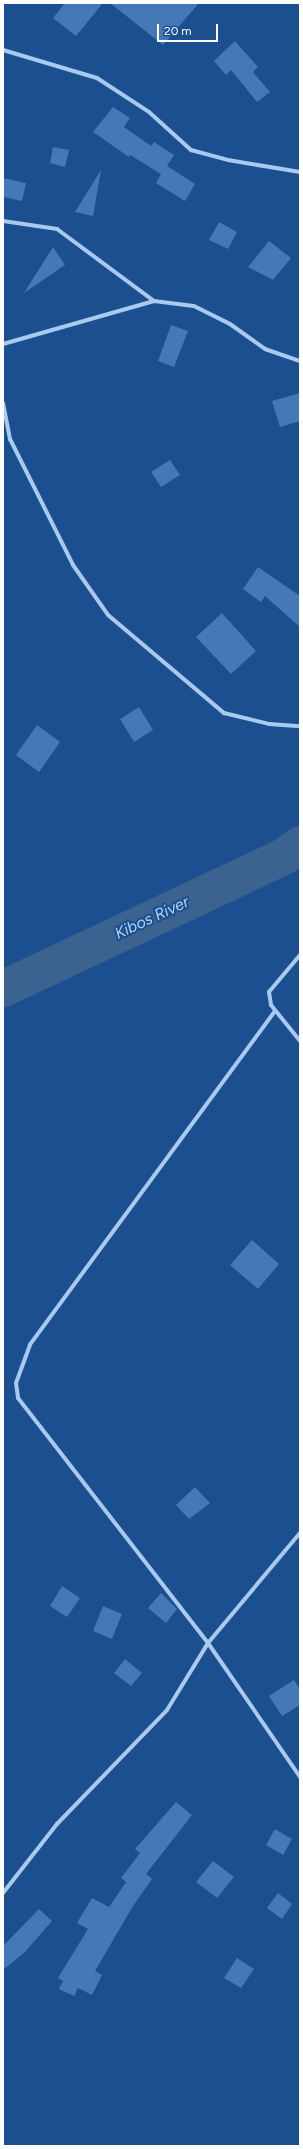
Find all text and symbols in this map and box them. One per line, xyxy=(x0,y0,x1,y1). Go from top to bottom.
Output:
scale bar xyxy=(159,16,220,42)
text: 20 m xyxy=(164,24,192,38)
water label: Kibos River xyxy=(112,892,192,944)

